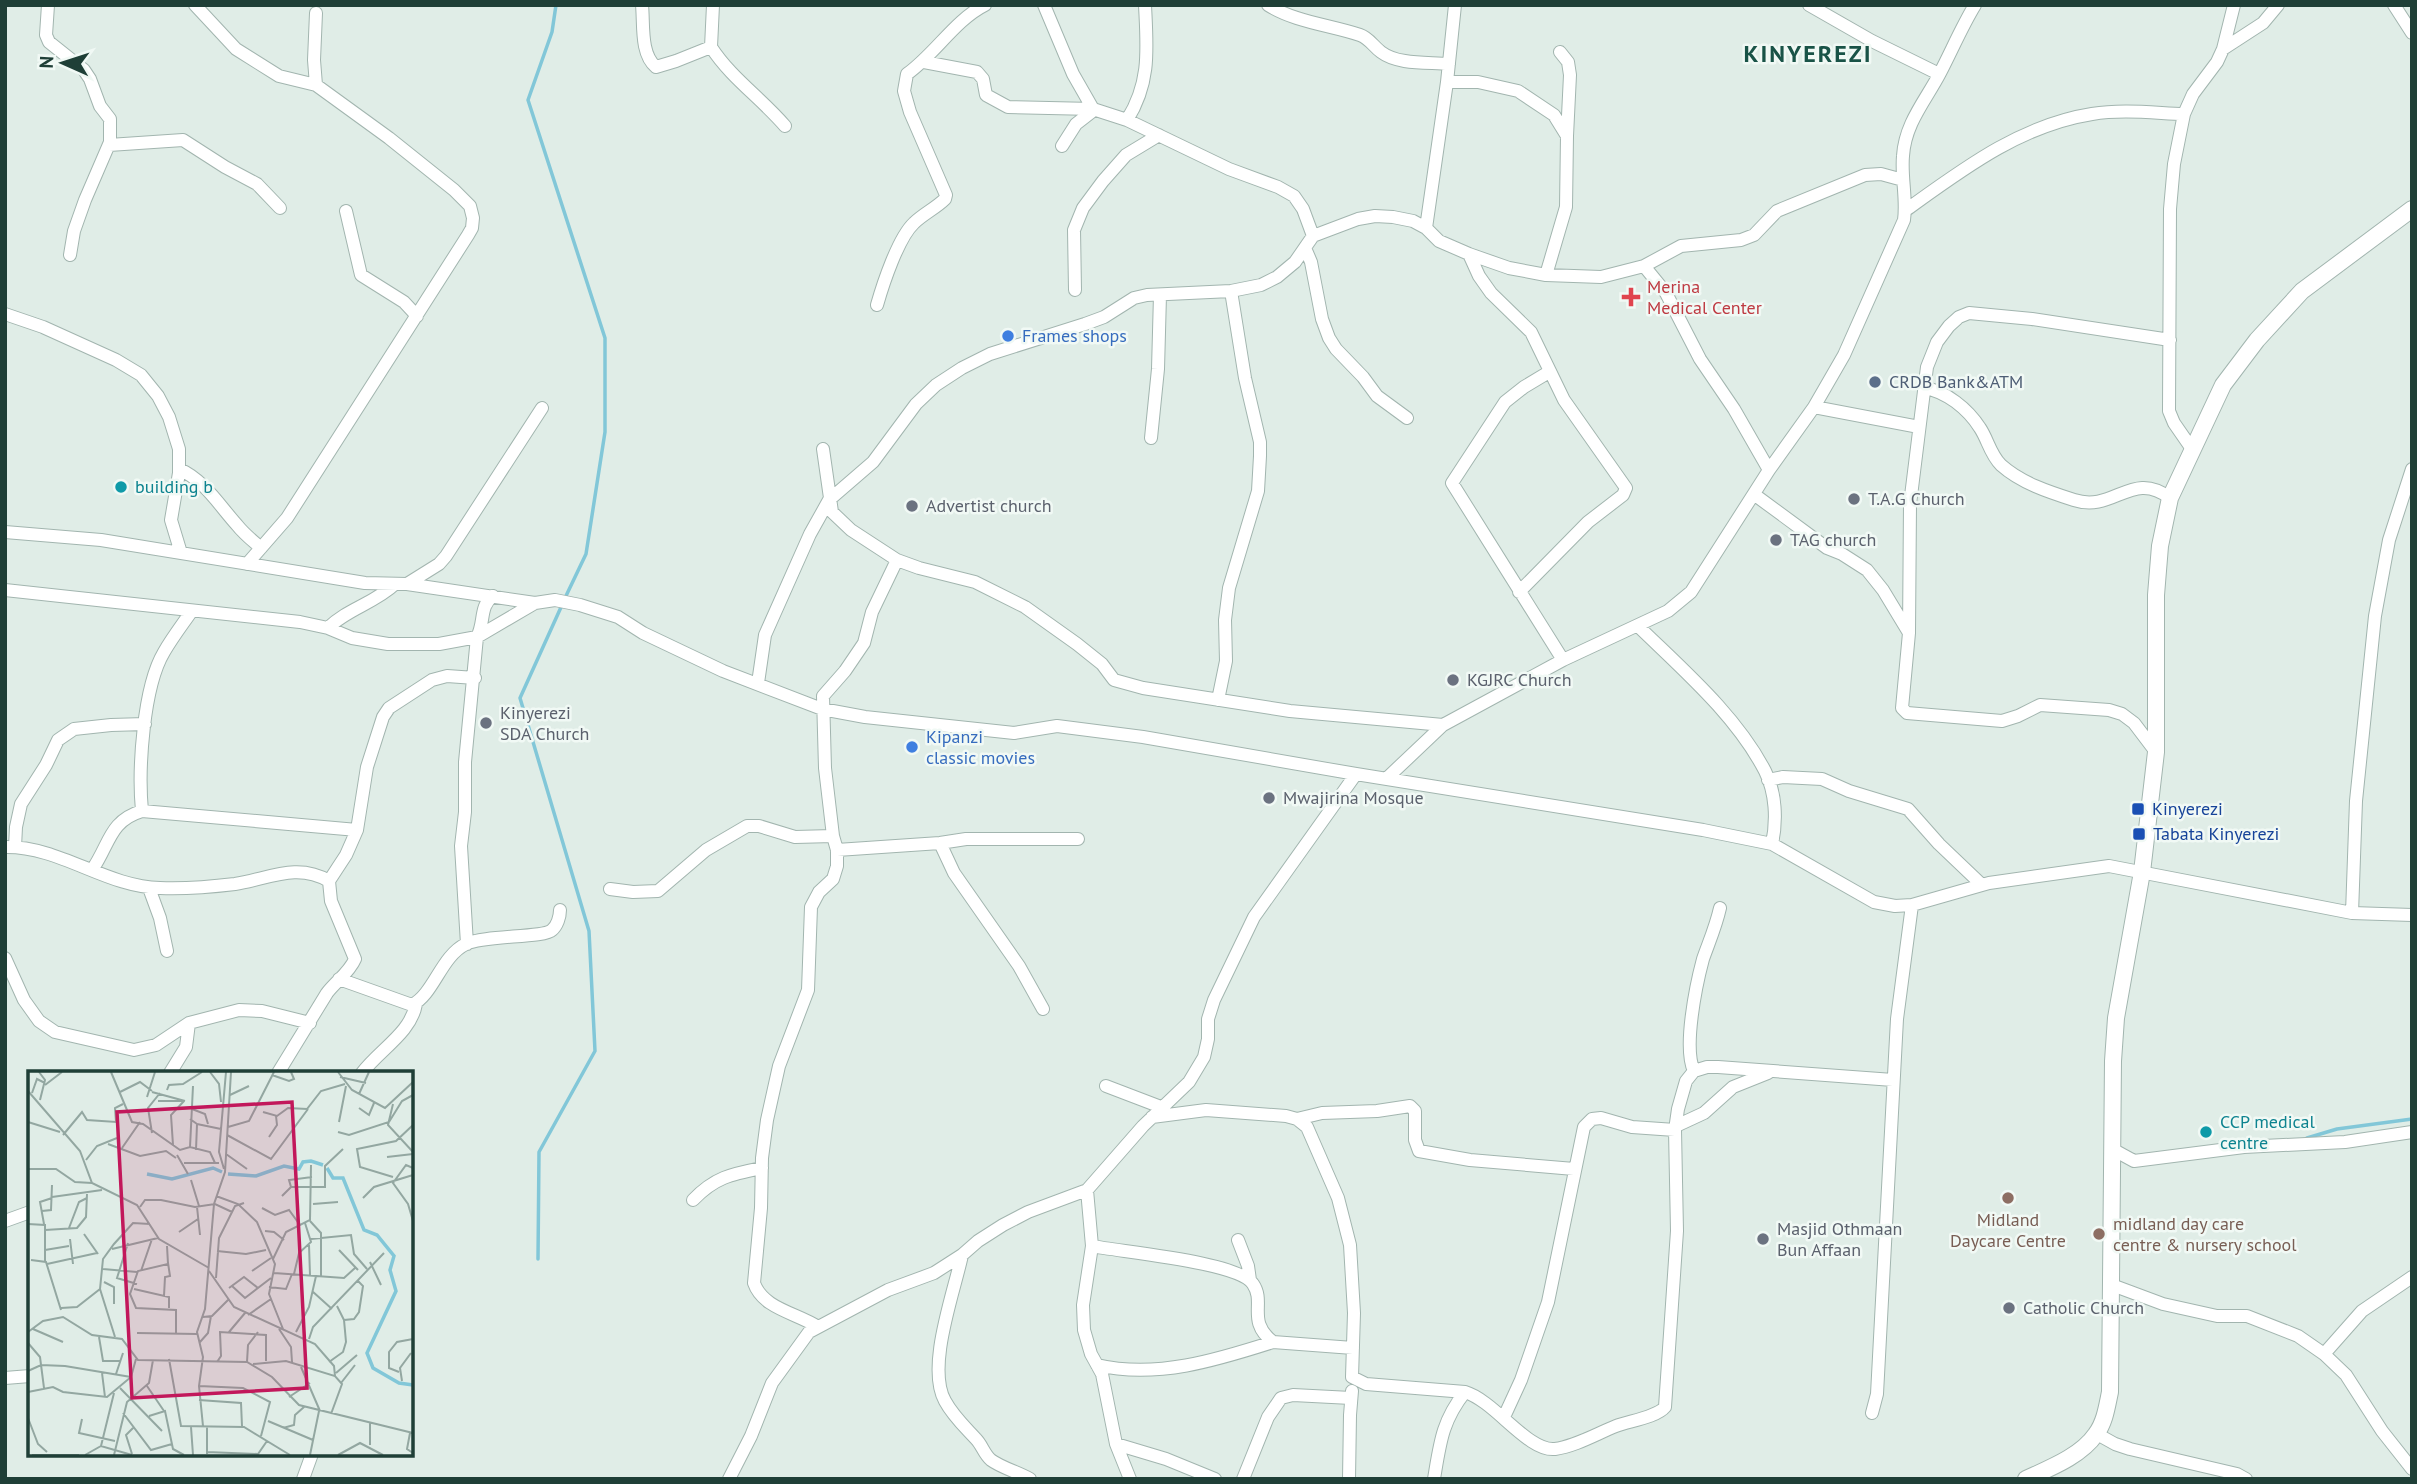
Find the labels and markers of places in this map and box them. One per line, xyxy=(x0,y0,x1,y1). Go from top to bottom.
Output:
place label: Merina Medical Center xyxy=(1647,275,1762,319)
marker: Merina Medical Center xyxy=(1621,287,1641,307)
place label: Frames shops xyxy=(1022,324,1127,347)
marker: Frames shops xyxy=(1000,328,1016,344)
place label: CRDB Bank&ATM xyxy=(1889,370,2023,393)
marker: CRDB Bank&ATM xyxy=(1867,374,1883,390)
place label: building b xyxy=(135,475,213,498)
marker: building b xyxy=(113,479,129,495)
place label: T.A.G Church xyxy=(1868,487,1965,510)
marker: T.A.G Church xyxy=(1846,491,1862,507)
place label: Advertist church xyxy=(926,494,1052,517)
marker: Advertist church xyxy=(904,498,920,514)
place label: TAG church xyxy=(1790,528,1876,551)
marker: TAG church xyxy=(1768,532,1784,548)
place label: KGJRC Church xyxy=(1467,668,1572,691)
marker: KGJRC Church xyxy=(1445,672,1461,688)
place label: Kinyerezi SDA Church xyxy=(500,701,589,745)
marker: Kinyerezi SDA Church xyxy=(478,715,494,731)
place label: Kipanzi classic movies xyxy=(926,725,1035,769)
marker: Kipanzi classic movies xyxy=(904,739,920,755)
place label: Mwajirina Mosque xyxy=(1283,786,1424,809)
marker: Mwajirina Mosque xyxy=(1261,790,1277,806)
place label: Kinyerezi xyxy=(2152,797,2223,820)
marker: Kinyerezi xyxy=(2130,801,2146,817)
place label: Tabata Kinyerezi xyxy=(2153,822,2279,845)
marker: Tabata Kinyerezi xyxy=(2131,826,2147,842)
place label: CCP medical centre xyxy=(2220,1110,2316,1154)
marker: CCP medical centre xyxy=(2198,1124,2214,1140)
marker: Midland Daycare Centre xyxy=(2000,1190,2016,1206)
place label: Midland Daycare Centre xyxy=(1950,1208,2066,1252)
place label: midland day care centre & nursery school xyxy=(2113,1212,2297,1256)
place label: Masjid Othmaan Bun Affaan xyxy=(1777,1217,1902,1261)
marker: midland day care centre & nursery school xyxy=(2091,1226,2107,1242)
marker: Masjid Othmaan Bun Affaan xyxy=(1755,1231,1771,1247)
place label: Catholic Church xyxy=(2023,1296,2144,1319)
marker: Catholic Church xyxy=(2001,1300,2017,1316)

